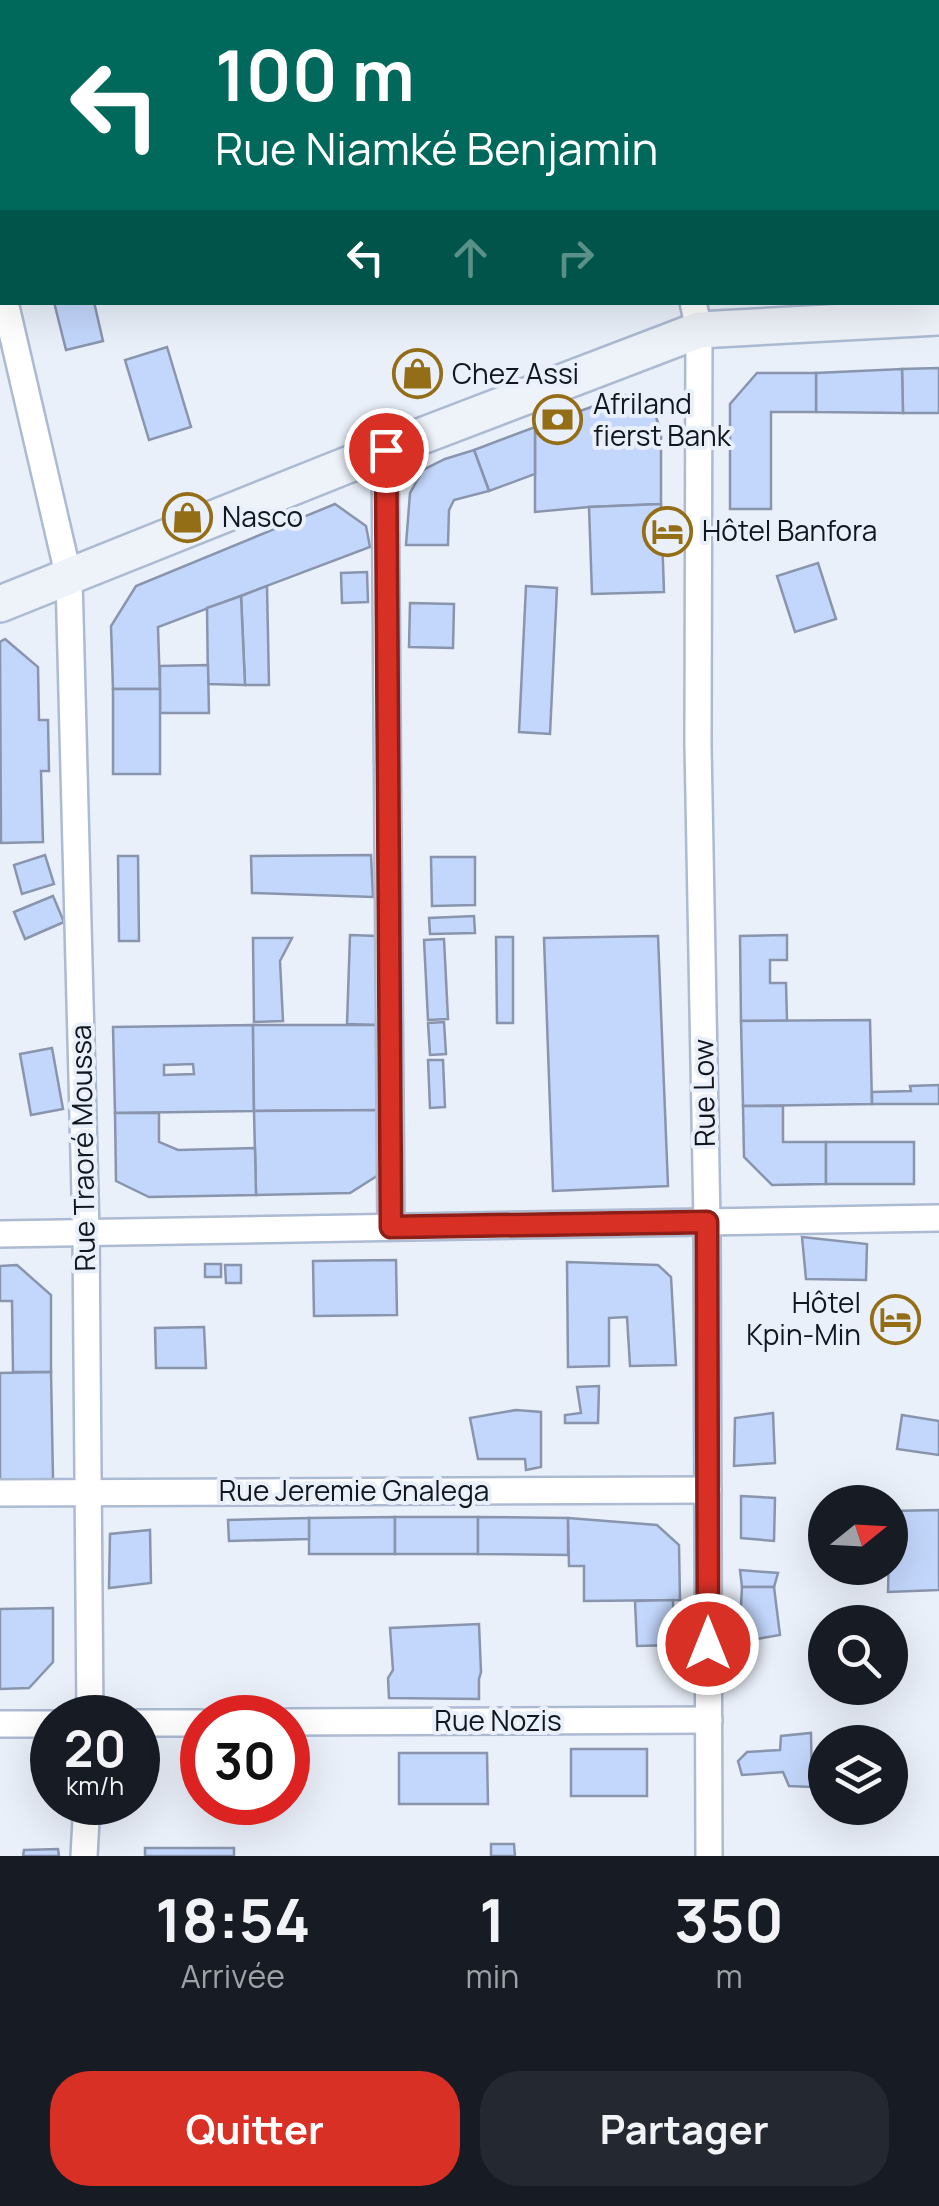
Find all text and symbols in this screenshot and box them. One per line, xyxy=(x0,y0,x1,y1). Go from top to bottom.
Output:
text: 100 m xyxy=(215,26,415,122)
icon: left xyxy=(50,40,180,170)
text: Rue Niamké Benjamin xyxy=(215,117,658,179)
icon: left xyxy=(338,230,393,285)
icon: ahead xyxy=(443,230,498,285)
icon: right xyxy=(548,230,603,285)
shop icon: Chez Assi xyxy=(391,348,443,400)
place label: Chez Assi xyxy=(452,354,579,392)
place label: Afriland fierst Bank xyxy=(593,384,732,454)
bank icon: Afriland fierst Bank xyxy=(532,394,584,446)
pin xyxy=(344,408,429,493)
icon: arrive xyxy=(359,423,414,478)
shop icon: Nasco xyxy=(161,491,213,543)
place label: Nasco xyxy=(222,497,303,535)
hotel icon: Hôtel Banfora xyxy=(641,505,693,557)
place label: Hôtel Banfora xyxy=(702,511,877,549)
street label: Rue Traoré Moussa xyxy=(61,1024,103,1272)
street label: Rue Low xyxy=(683,1039,723,1147)
place label: Hôtel Kpin-Min xyxy=(746,1283,861,1353)
hotel icon: Hôtel Kpin-Min xyxy=(870,1293,922,1345)
street label: Rue Jeremie Gnalega xyxy=(219,1471,489,1509)
north arrow xyxy=(808,1485,908,1585)
map controls xyxy=(808,1485,908,1825)
position arrow xyxy=(656,1592,760,1696)
button: search xyxy=(808,1605,908,1705)
speed limit sign: 30 xyxy=(180,1695,310,1825)
street label: Rue Nozis xyxy=(434,1701,562,1739)
text: 20 xyxy=(64,1714,126,1782)
button: layers xyxy=(808,1725,908,1825)
text: km/h xyxy=(66,1768,124,1803)
text: 18:54 xyxy=(155,1878,310,1960)
text: 1 xyxy=(479,1878,505,1960)
text: 350 xyxy=(674,1878,784,1960)
text: Arrivée xyxy=(181,1954,285,1998)
text: min xyxy=(466,1954,519,1998)
text: m xyxy=(715,1954,743,1998)
button: Quitter xyxy=(50,2071,460,2186)
button: Partager xyxy=(480,2071,889,2186)

